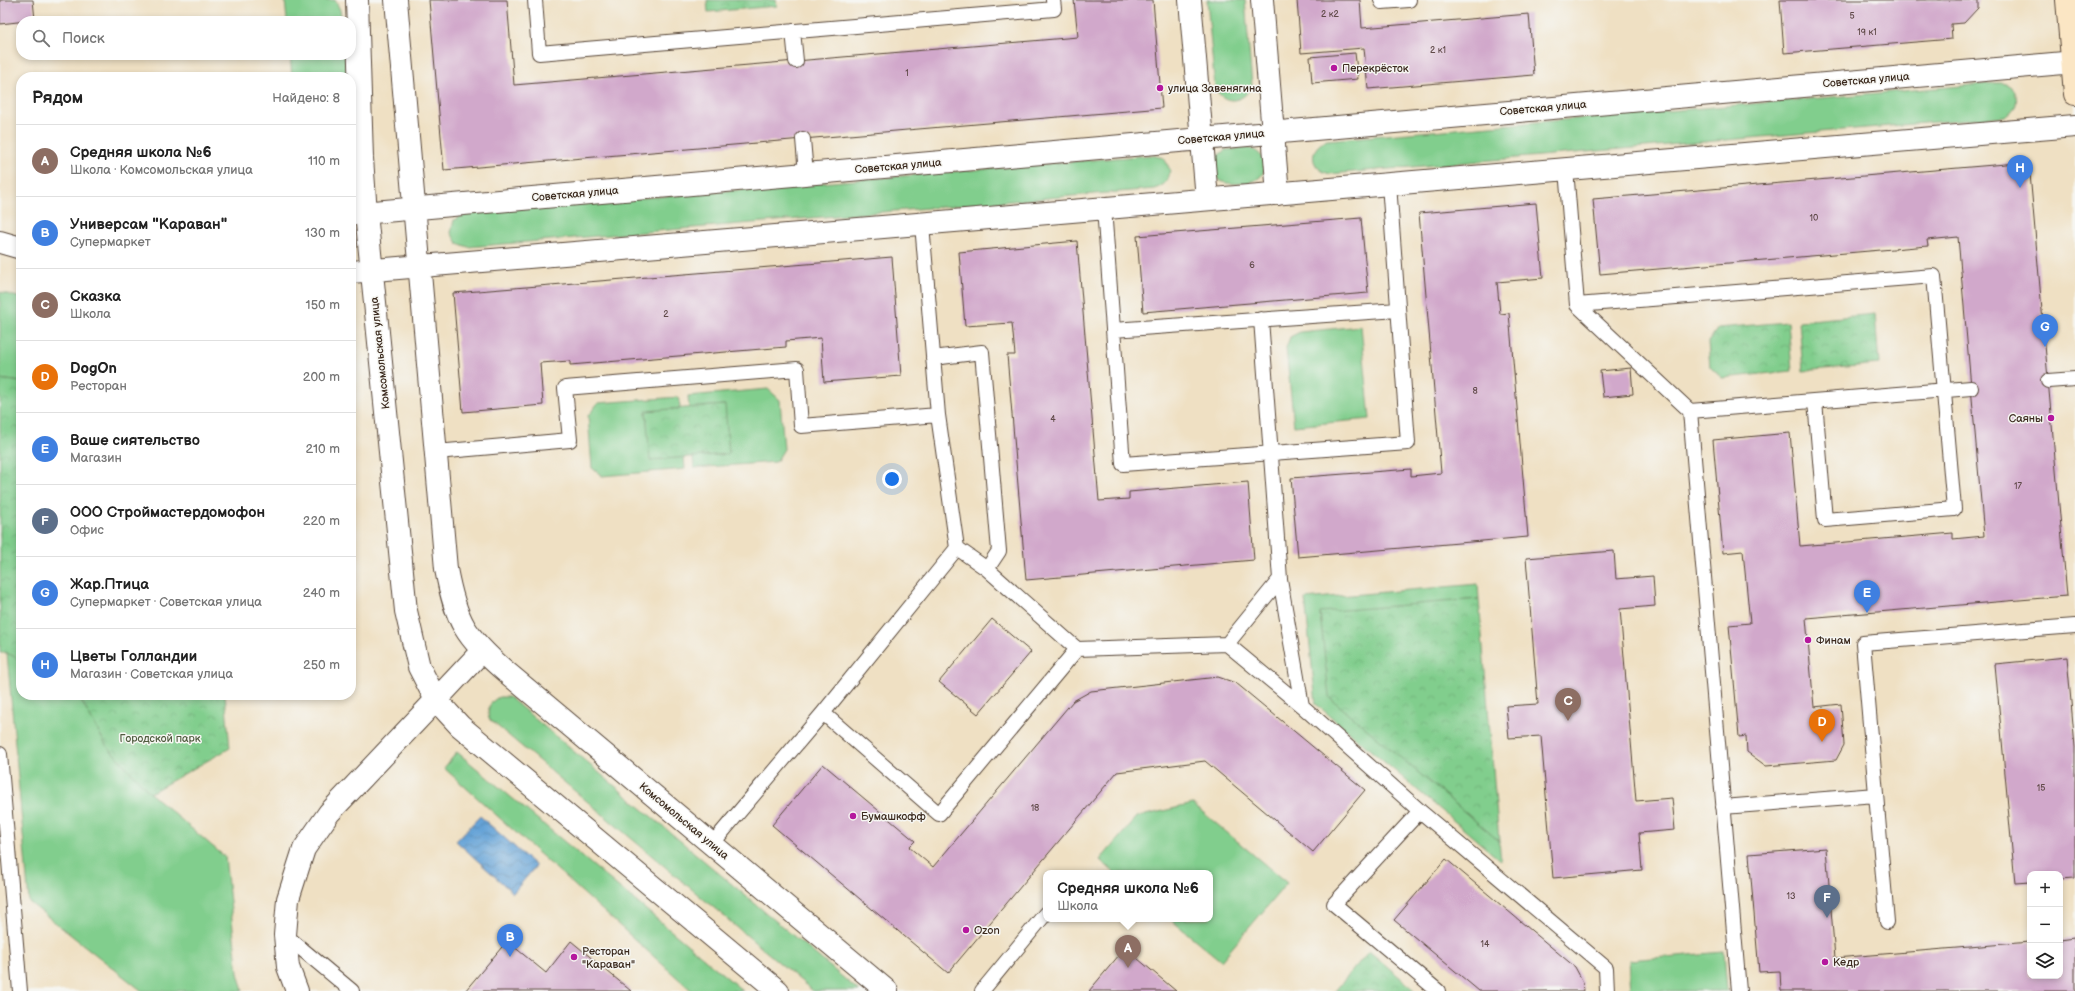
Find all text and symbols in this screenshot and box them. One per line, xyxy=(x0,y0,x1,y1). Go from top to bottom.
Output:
house number: 2 к2 xyxy=(1321,9,1340,20)
house number: 5 xyxy=(1849,11,1855,22)
search box xyxy=(16,16,356,60)
icon: search xyxy=(30,27,52,49)
house number: 19 к1 xyxy=(1857,27,1877,38)
text: Поиск xyxy=(62,29,105,48)
house number: 2 к1 xyxy=(1430,45,1446,56)
place label: Перекрёсток xyxy=(1342,62,1409,75)
marker: Перекрёсток xyxy=(1329,63,1339,73)
house number: 1 xyxy=(905,68,909,79)
street label: Советская улица xyxy=(1822,70,1910,90)
place label: улица Завенягина xyxy=(1168,82,1262,95)
marker: улица Завенягина xyxy=(1155,83,1165,93)
text: Рядом xyxy=(32,88,83,108)
text: Найдено: 8 xyxy=(272,90,340,106)
street label: Советская улица xyxy=(1499,98,1587,118)
street label: Советская улица xyxy=(1177,127,1265,147)
text: Средняя школа №6 xyxy=(70,143,212,162)
text: A xyxy=(41,153,49,169)
text: 110 m xyxy=(308,153,340,169)
pin: H xyxy=(2007,155,2033,188)
street label: Советская улица xyxy=(854,156,942,176)
text: Школа · Комсомольская улица xyxy=(70,162,253,178)
street label: Советская улица xyxy=(531,184,619,204)
house number: 10 xyxy=(1810,213,1818,224)
text: Универсам "Караван" xyxy=(70,215,227,234)
text: B xyxy=(40,225,50,241)
text: 130 m xyxy=(305,225,340,241)
text: Супермаркет xyxy=(70,234,151,250)
house number: 6 xyxy=(1249,260,1255,271)
text: Сказка xyxy=(70,287,121,306)
street label: Комсомольская улица xyxy=(368,296,392,410)
text: C xyxy=(40,297,50,313)
text: 150 m xyxy=(306,297,340,313)
text: Школа xyxy=(70,306,111,322)
house number: 2 xyxy=(663,309,669,320)
pin: G xyxy=(2032,314,2058,347)
text: DogOn xyxy=(70,359,117,378)
text: D xyxy=(40,369,50,385)
text: 200 m xyxy=(303,369,340,385)
text: Ресторан xyxy=(70,378,127,394)
house number: 8 xyxy=(1472,386,1478,397)
place label: Саяны xyxy=(2009,412,2043,425)
marker: Саяны xyxy=(2046,413,2056,423)
house number: 4 xyxy=(1050,414,1056,425)
text: Ваше сиятельство xyxy=(70,431,200,450)
text: E xyxy=(41,441,49,457)
text: 210 m xyxy=(306,441,340,457)
text: Магазин xyxy=(70,450,122,466)
your location xyxy=(882,469,902,489)
house number: 17 xyxy=(2014,481,2023,492)
text: ООО Строймастердомофон xyxy=(70,503,265,522)
text: F xyxy=(41,513,49,529)
text: 220 m xyxy=(303,513,340,529)
text: Офис xyxy=(70,522,104,538)
text: Жар.Птица xyxy=(70,575,149,594)
pin: E xyxy=(1854,580,1880,613)
text: G xyxy=(40,585,50,601)
text: 240 m xyxy=(303,585,340,601)
text: Супермаркет · Советская улица xyxy=(70,594,262,610)
place label: Финам xyxy=(1816,634,1851,647)
marker: Финам xyxy=(1803,635,1813,645)
text: Цветы Голландии xyxy=(70,647,197,666)
text: H xyxy=(40,657,50,673)
text: 250 m xyxy=(303,657,340,673)
text: Магазин · Советская улица xyxy=(70,666,233,682)
pin: C xyxy=(1555,688,1581,721)
pin: D xyxy=(1809,709,1835,742)
park label: Городской парк xyxy=(119,732,201,745)
street label: Комсомольская улица xyxy=(637,780,732,863)
house number: 15 xyxy=(2037,783,2045,794)
house number: 18 xyxy=(1031,803,1039,814)
place label: Бумашкофф xyxy=(861,810,926,823)
marker: Бумашкофф xyxy=(848,811,858,821)
popup xyxy=(1043,870,1213,922)
map controls xyxy=(2027,871,2063,979)
button: + xyxy=(2027,871,2063,907)
text: Средняя школа №6 xyxy=(1057,879,1199,898)
pin: F xyxy=(1814,885,1840,918)
house number: 13 xyxy=(1786,891,1796,902)
text: Школа xyxy=(1057,898,1098,914)
button: − xyxy=(2027,907,2063,943)
pin: B xyxy=(497,924,523,957)
place label: Ozon xyxy=(974,924,1000,937)
marker: Ozon xyxy=(961,925,971,935)
pin: A xyxy=(1115,935,1141,968)
house number: 14 xyxy=(1481,939,1490,950)
button: layers xyxy=(2027,943,2063,979)
place label: Ресторан "Караван" xyxy=(582,945,635,971)
marker: Ресторан "Караван" xyxy=(569,952,579,962)
place label: Кедр xyxy=(1833,956,1860,969)
marker: Кедр xyxy=(1820,957,1830,967)

